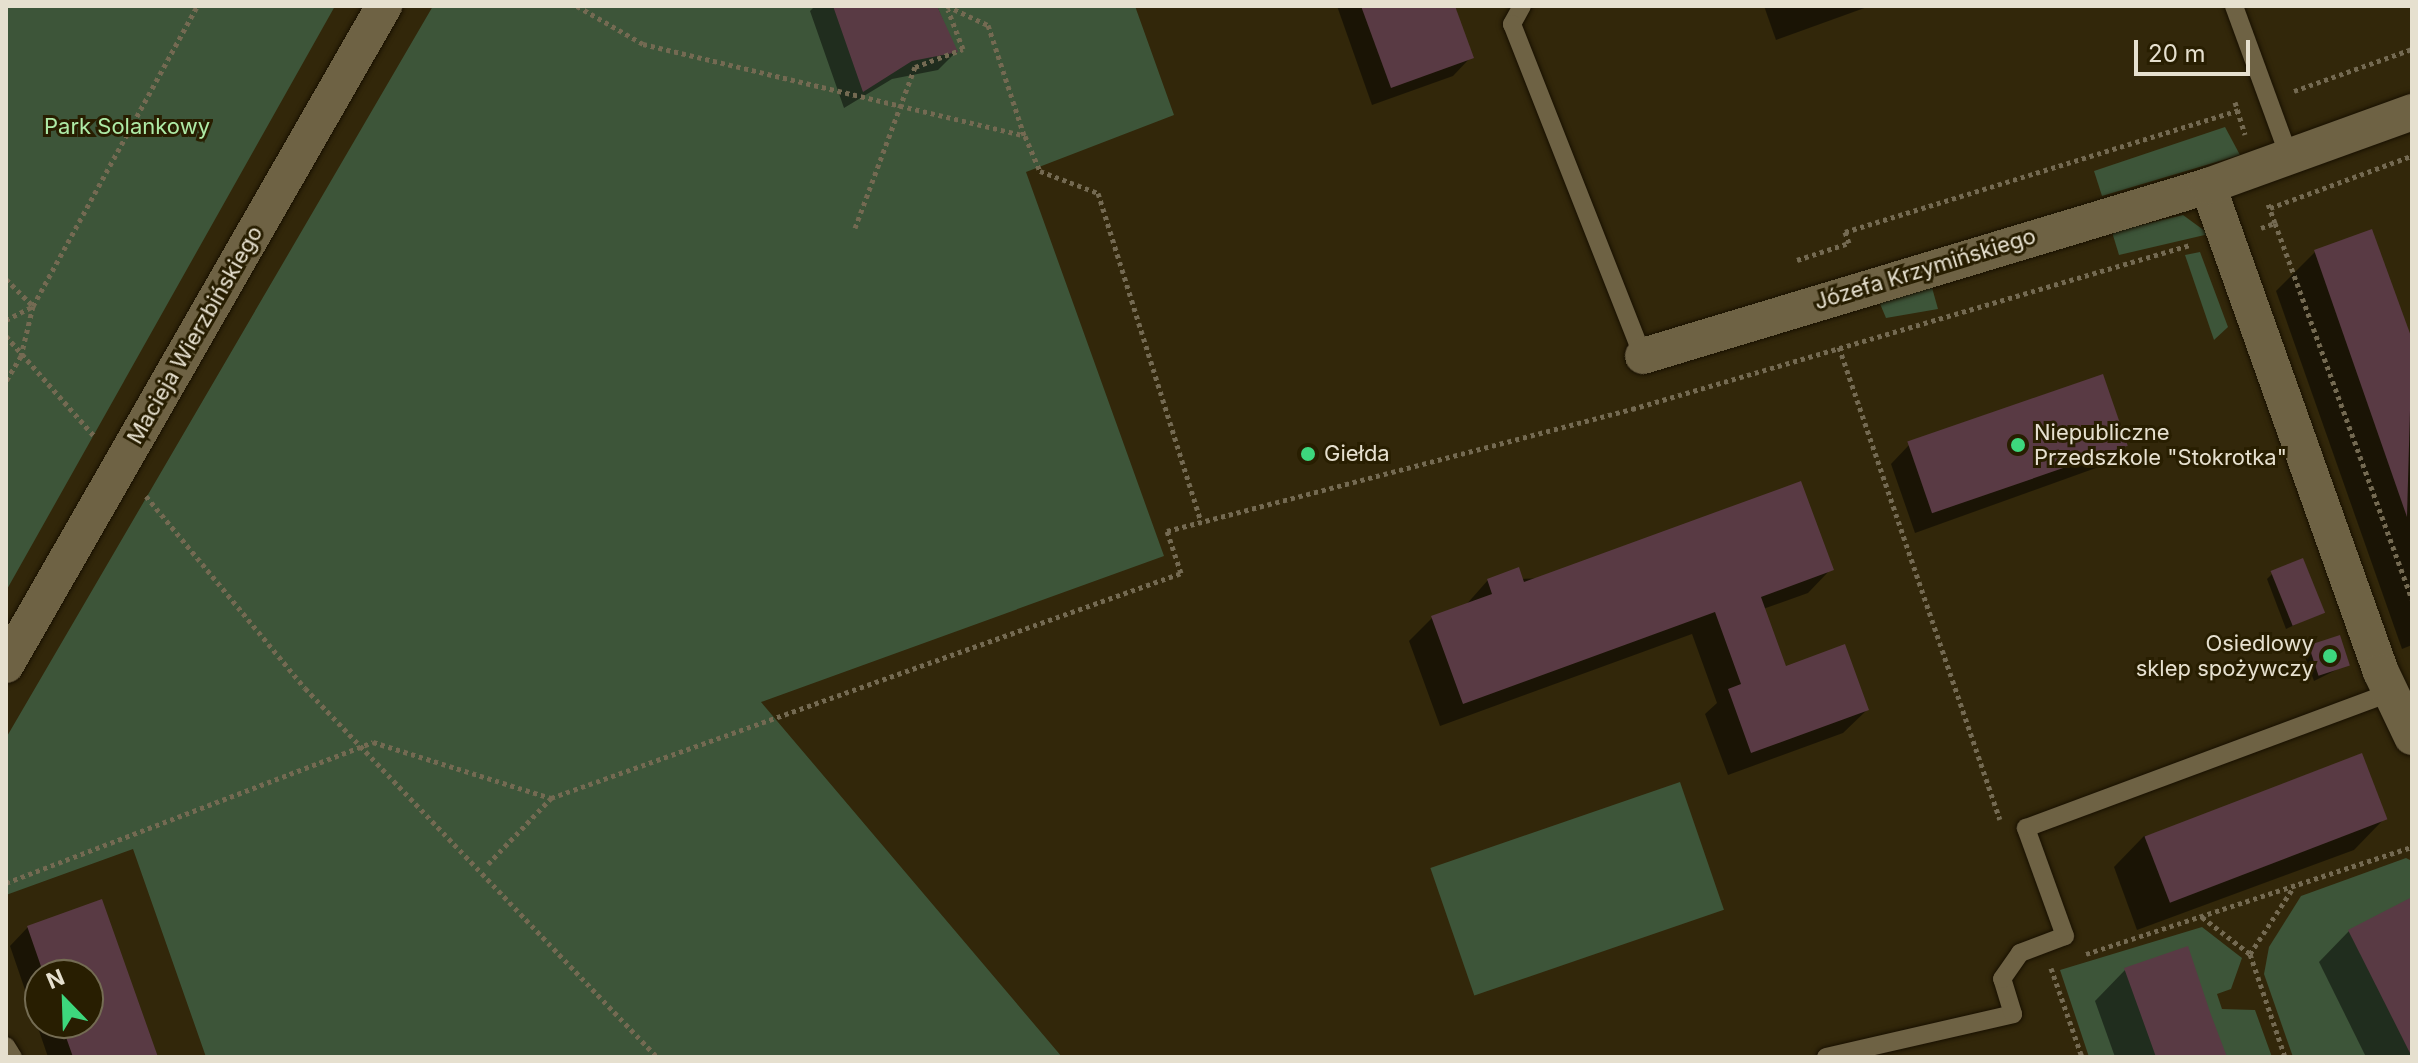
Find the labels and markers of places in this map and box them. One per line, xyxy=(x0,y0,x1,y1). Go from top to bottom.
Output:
place label: Niepubliczne Przedszkole "Stokrotka" xyxy=(2034,419,2287,470)
marker: Niepubliczne Przedszkole "Stokrotka" xyxy=(2009,436,2027,454)
place label: Giełda xyxy=(1324,441,1390,467)
marker: Giełda xyxy=(1299,445,1317,463)
place label: Osiedlowy sklep spożywczy xyxy=(2136,630,2314,682)
marker: Osiedlowy sklep spożywczy xyxy=(2321,647,2339,665)

